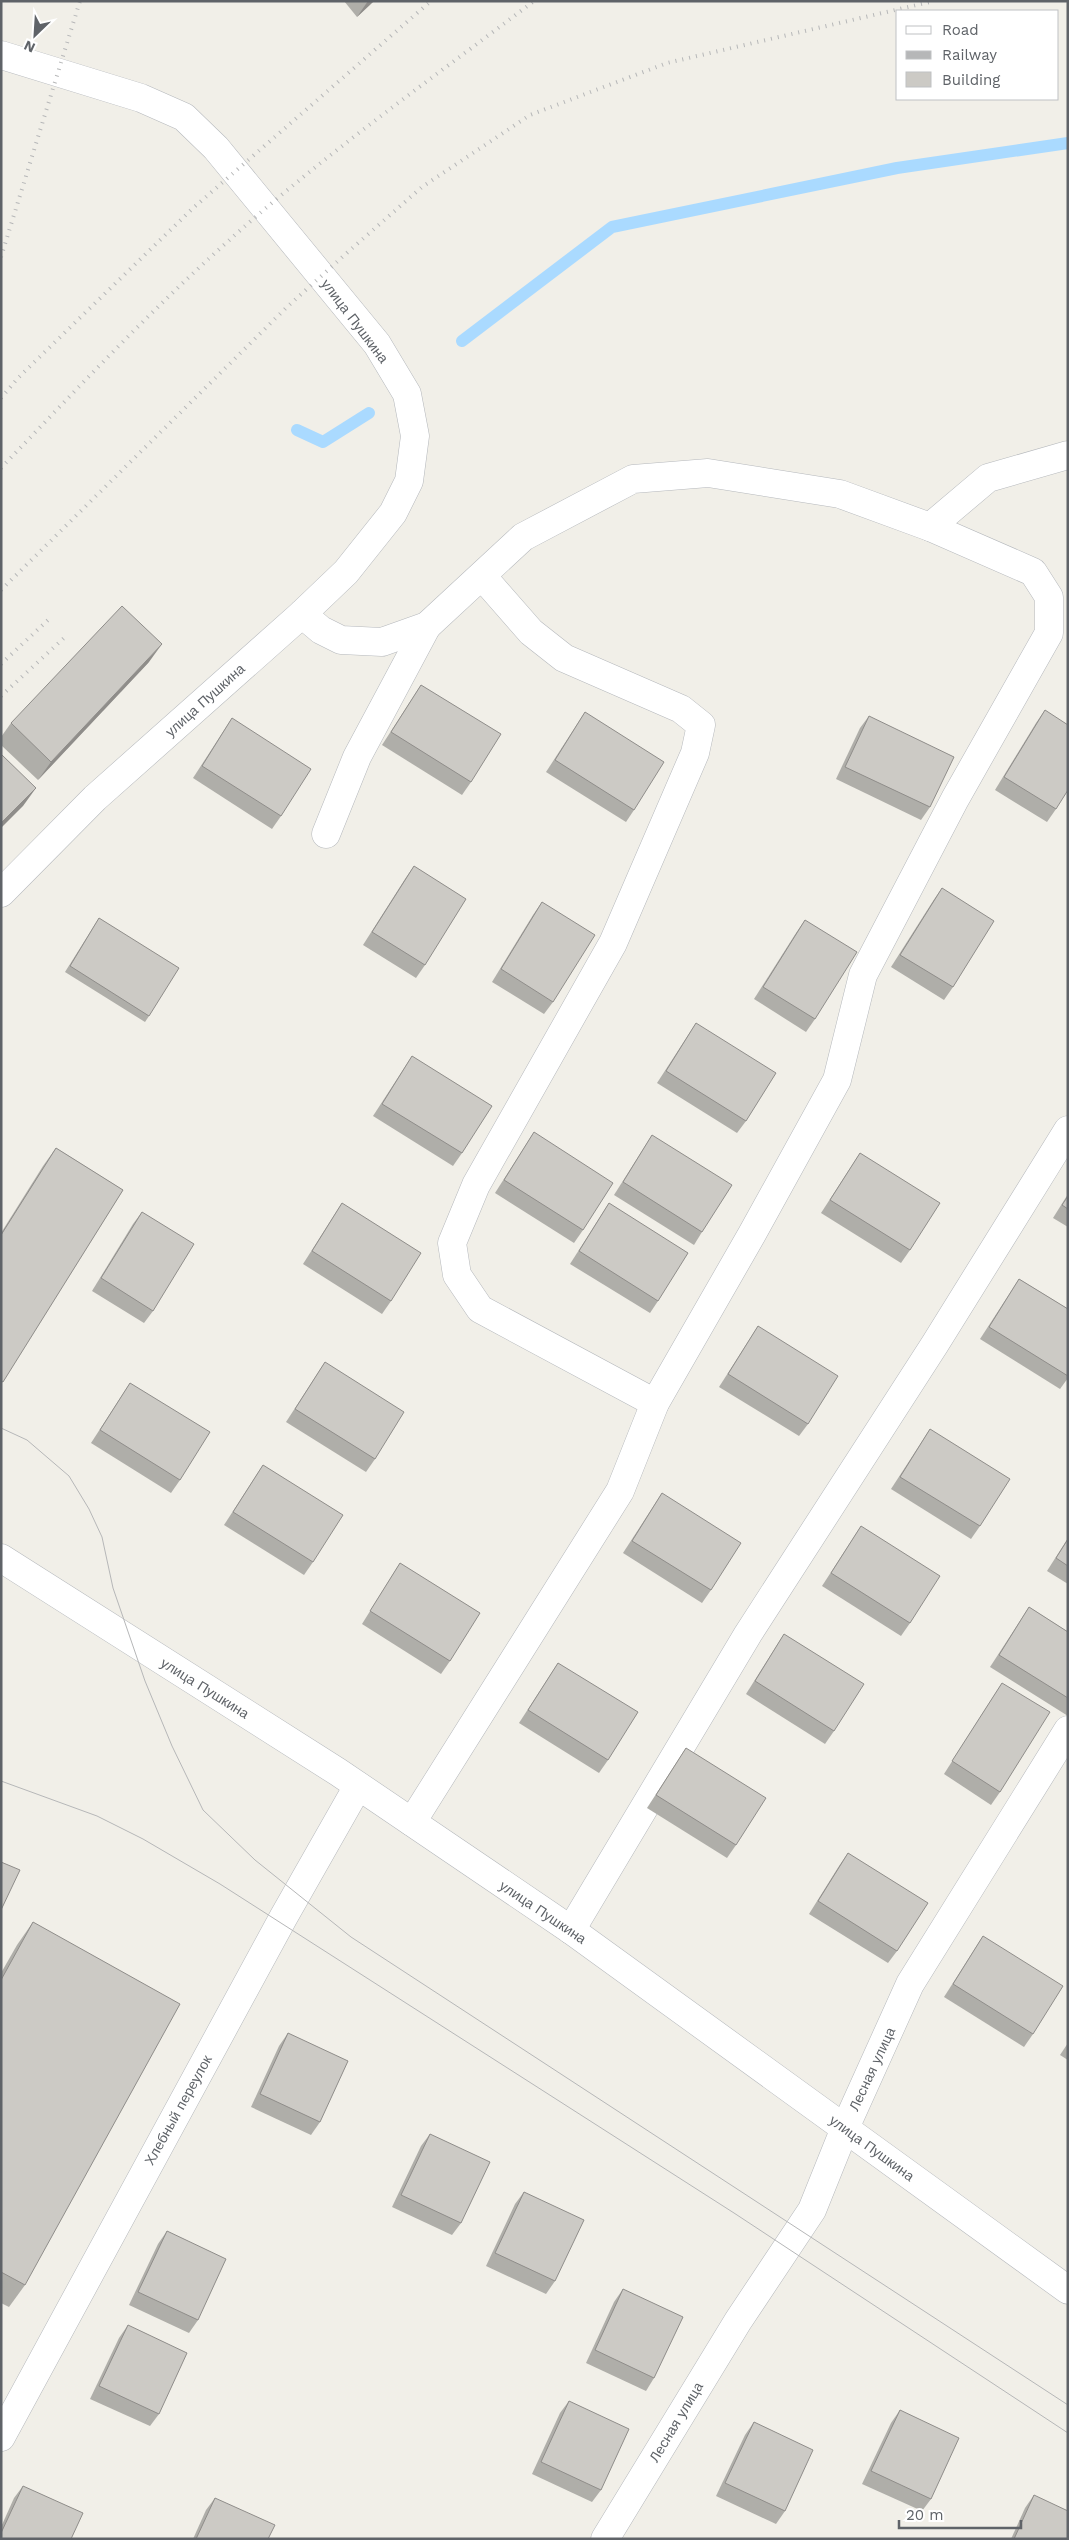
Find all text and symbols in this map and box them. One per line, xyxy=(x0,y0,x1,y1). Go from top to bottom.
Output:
north arrow xyxy=(10,10,60,60)
legend xyxy=(896,10,1059,100)
text: Road xyxy=(942,21,979,39)
text: N xyxy=(21,37,38,56)
text: Railway xyxy=(942,46,997,64)
text: Building xyxy=(942,71,1000,89)
street label: улица Пушкина xyxy=(318,276,392,366)
street label: улица Пушкина xyxy=(162,660,248,740)
street label: улица Пушкина xyxy=(158,1654,252,1722)
street label: улица Пушкина xyxy=(497,1877,590,1947)
street label: Лесная улица xyxy=(846,2024,898,2113)
street label: Хлебный переулок xyxy=(141,2051,215,2168)
street label: улица Пушкина xyxy=(826,2112,918,2184)
street label: Лесная улица xyxy=(646,2379,706,2465)
scale bar xyxy=(899,2498,1022,2530)
text: 20 m xyxy=(906,2506,944,2524)

